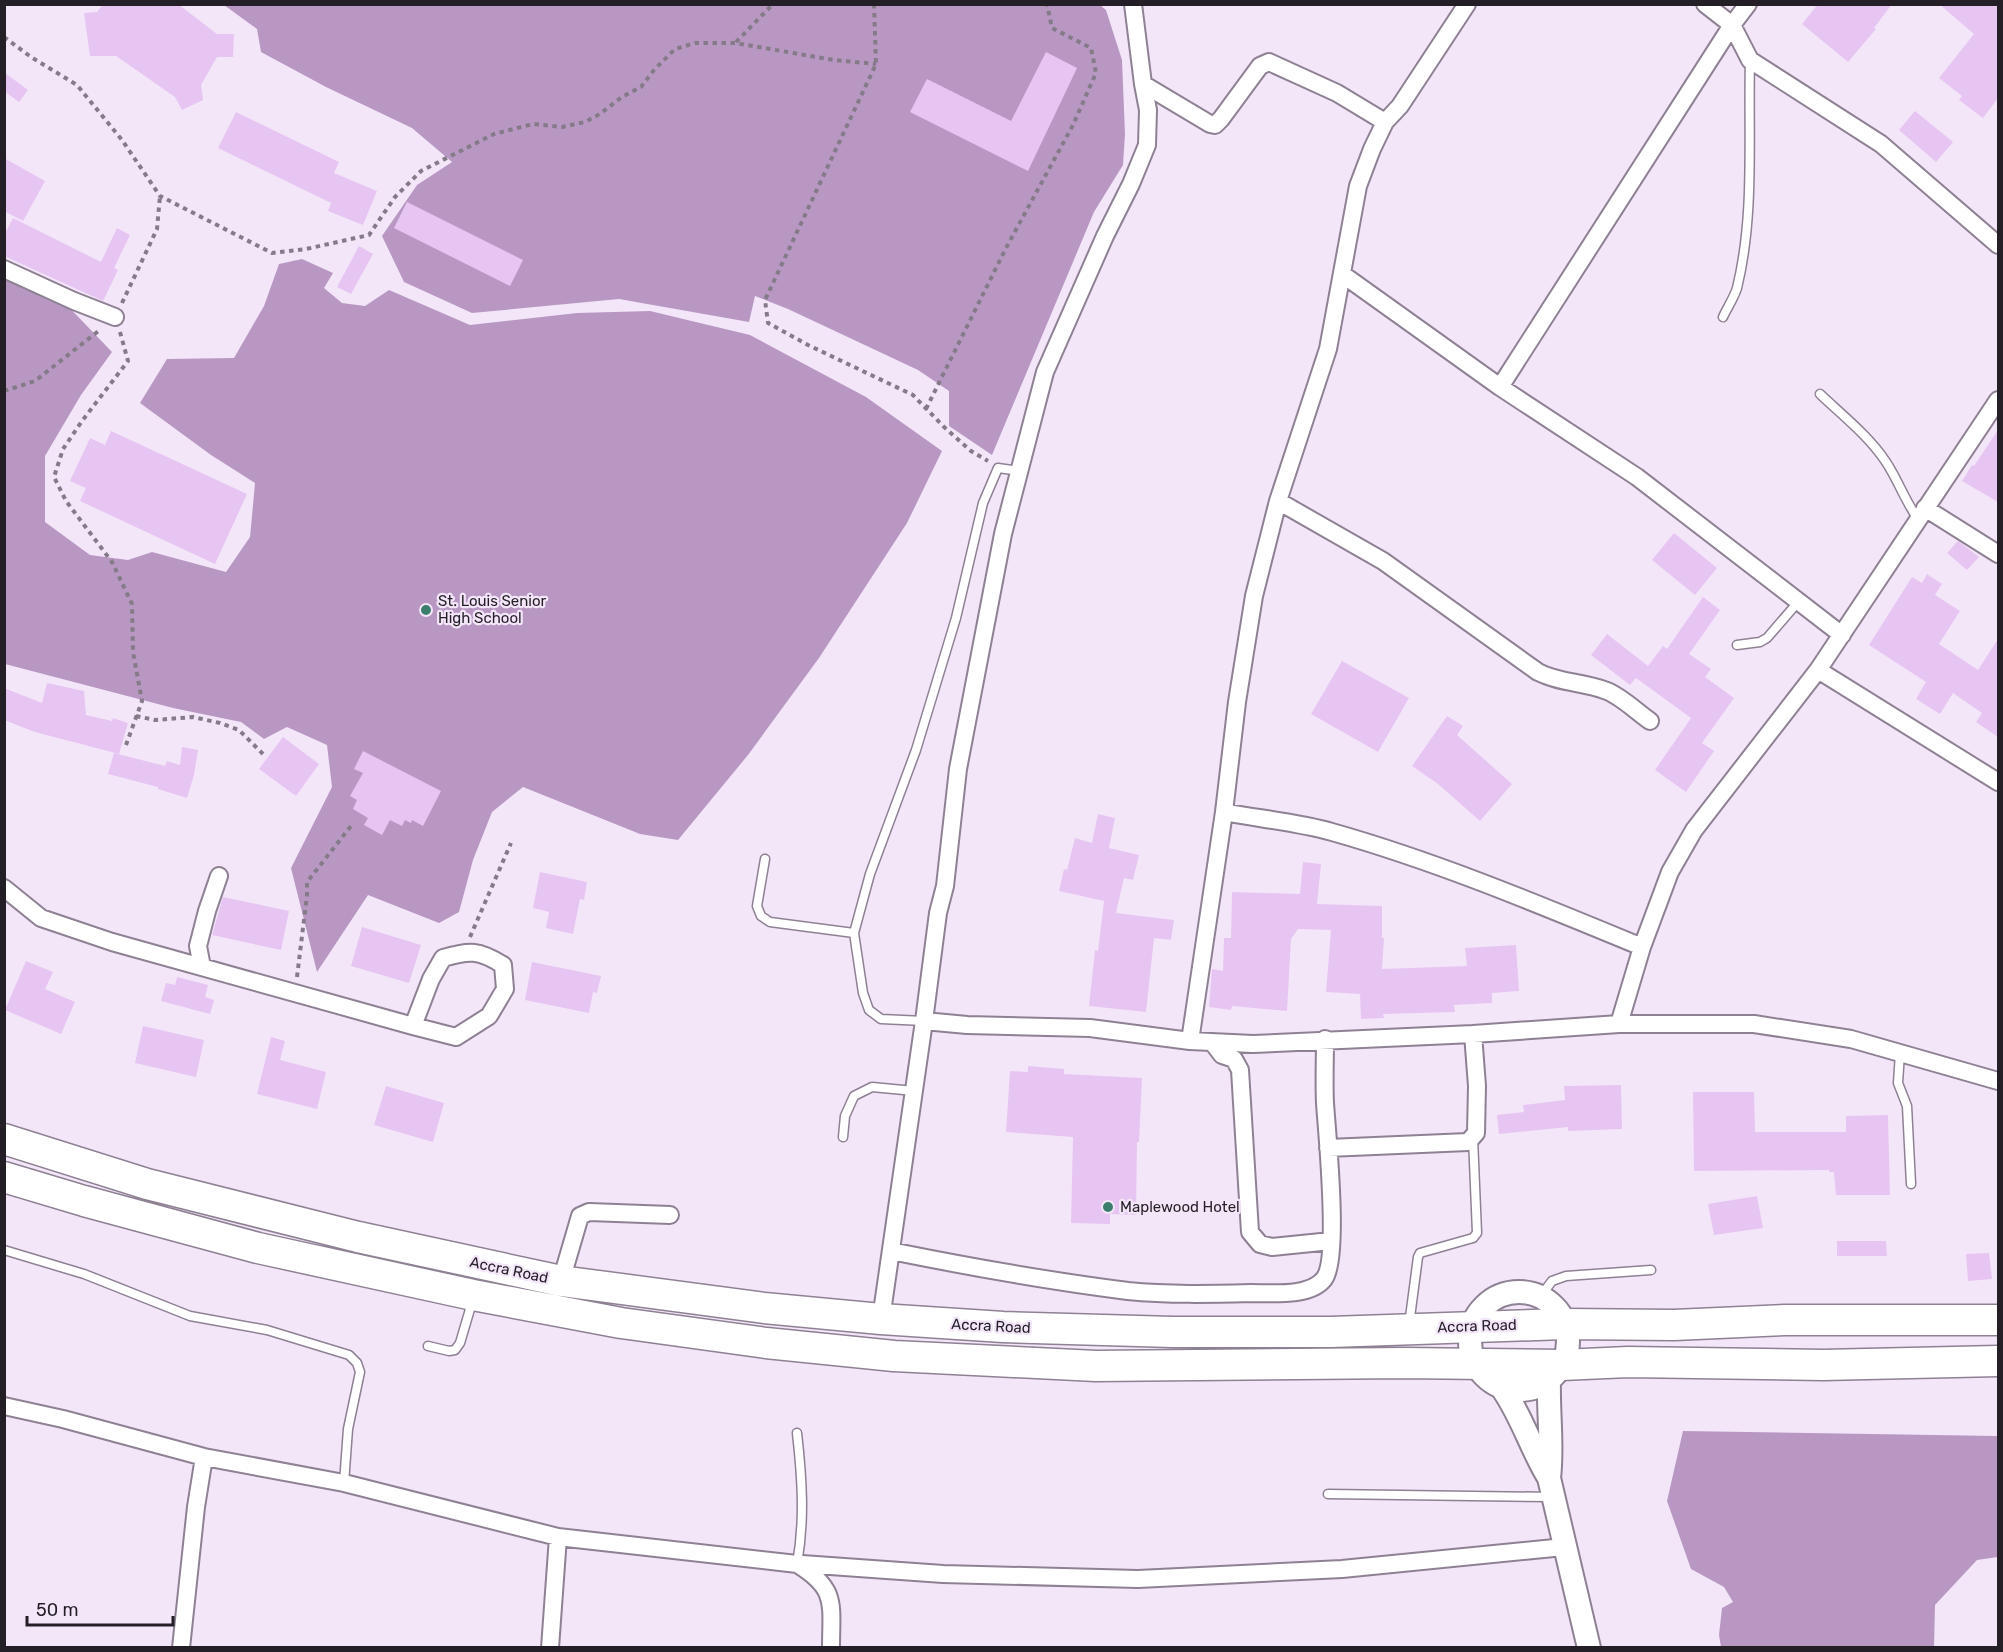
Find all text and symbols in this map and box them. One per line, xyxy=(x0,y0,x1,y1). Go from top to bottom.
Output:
place label: St. Louis Senior High School xyxy=(438,592,547,627)
marker: St. Louis Senior High School xyxy=(419,603,433,617)
place label: Maplewood Hotel xyxy=(1120,1198,1240,1216)
marker: Maplewood Hotel xyxy=(1101,1200,1115,1214)
street label: Accra Road xyxy=(468,1253,550,1287)
street label: Accra Road xyxy=(951,1315,1031,1337)
street label: Accra Road xyxy=(1437,1316,1517,1336)
scale bar xyxy=(27,1589,172,1627)
text: 50 m xyxy=(36,1599,79,1621)

